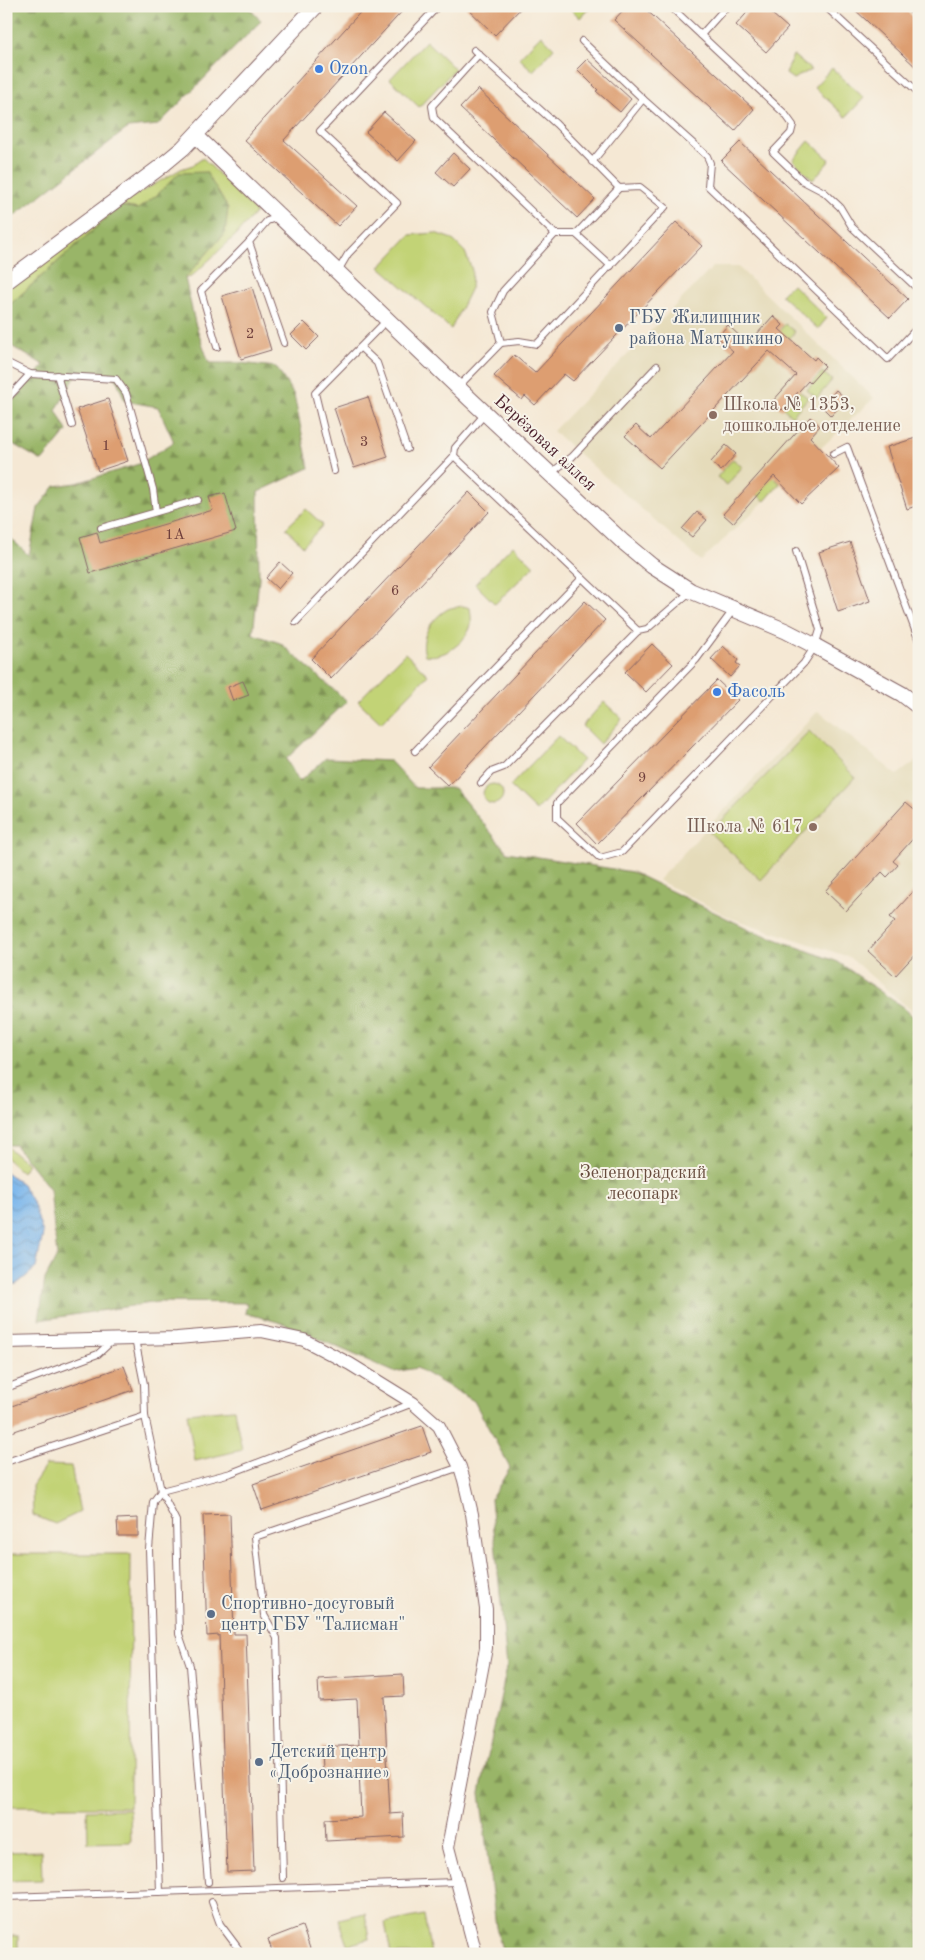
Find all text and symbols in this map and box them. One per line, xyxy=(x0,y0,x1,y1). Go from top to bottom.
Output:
place label: Ozon xyxy=(329,60,368,78)
marker: Ozon xyxy=(313,63,325,75)
place label: ГБУ Жилищник района Матушкино xyxy=(629,309,783,348)
marker: ГБУ Жилищник района Матушкино xyxy=(613,322,625,334)
house number: 2 xyxy=(246,327,254,342)
street label: Берёзовая аллея xyxy=(491,391,599,495)
place label: Школа № 1353, дошкольное отделение xyxy=(723,396,901,435)
marker: Школа № 1353, дошкольное отделение xyxy=(707,409,719,421)
house number: 3 xyxy=(360,435,368,450)
house number: 1 xyxy=(102,439,110,454)
house number: 1А xyxy=(165,528,186,543)
house number: 6 xyxy=(391,584,399,599)
place label: Фасоль xyxy=(727,683,785,701)
marker: Фасоль xyxy=(711,686,723,698)
house number: 9 xyxy=(638,771,646,786)
place label: Школа № 617 xyxy=(687,818,803,836)
marker: Школа № 617 xyxy=(807,821,819,833)
park label: Зеленоградский лесопарк xyxy=(580,1164,706,1203)
place label: Спортивно-досуговый центр ГБУ "Талисман" xyxy=(221,1595,405,1634)
marker: Спортивно-досуговый центр ГБУ "Талисман" xyxy=(205,1608,217,1620)
place label: Детский центр «Добрознание» xyxy=(269,1743,390,1782)
marker: Детский центр «Добрознание» xyxy=(253,1756,265,1768)

